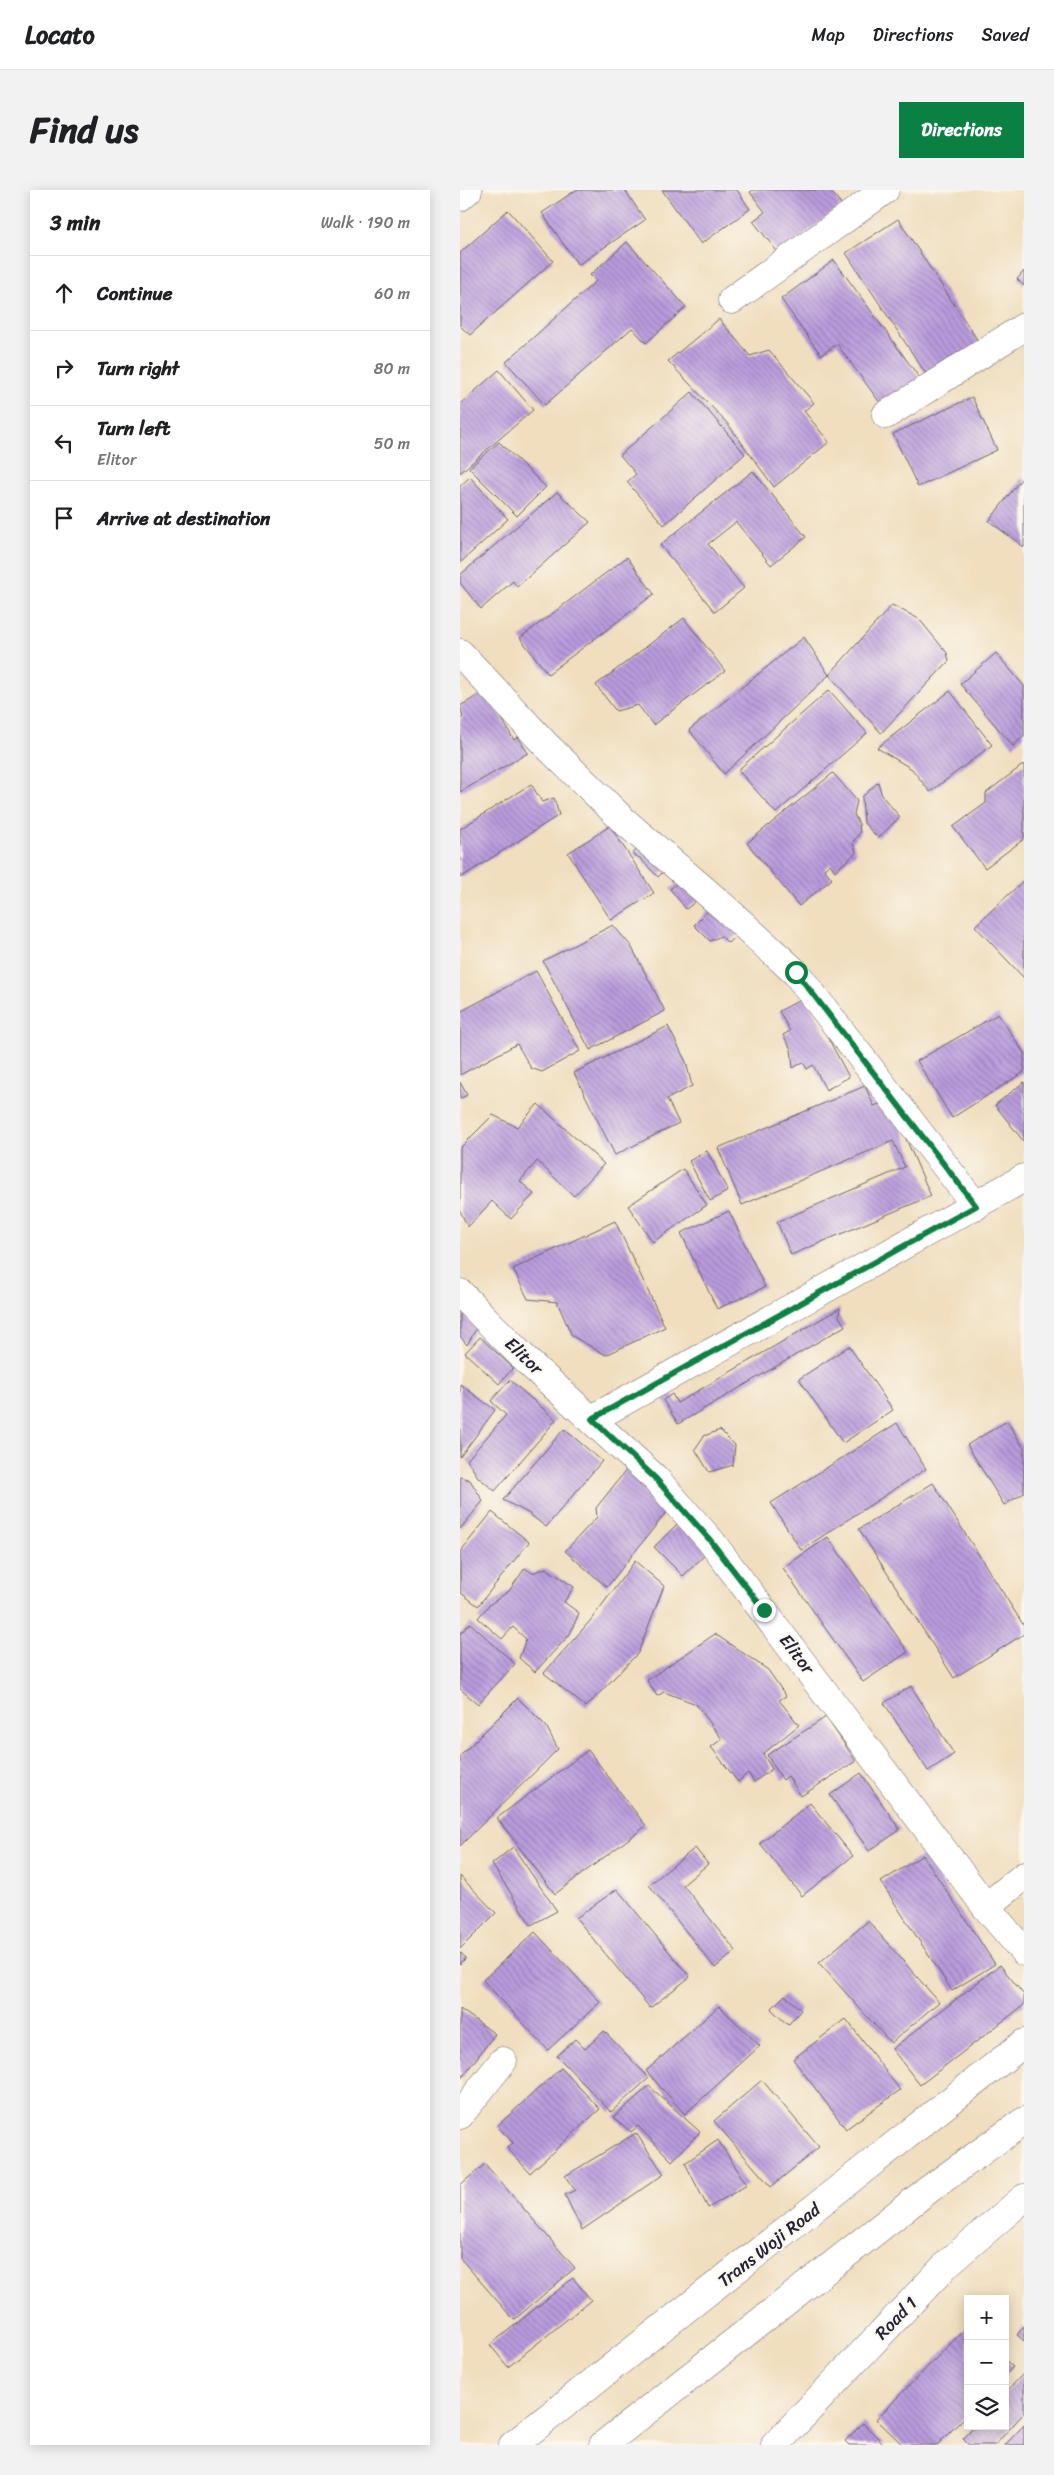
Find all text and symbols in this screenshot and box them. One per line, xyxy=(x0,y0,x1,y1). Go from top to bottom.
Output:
text: Locato xyxy=(25,14,95,56)
text: Map xyxy=(812,19,845,51)
text: Directions xyxy=(873,19,954,51)
text: Saved xyxy=(982,19,1029,51)
text: Find us xyxy=(30,99,138,161)
button: Directions xyxy=(899,102,1024,158)
text: 3 min xyxy=(50,204,100,242)
text: Walk · 190 m xyxy=(321,208,410,237)
text: Continue xyxy=(97,277,173,310)
icon: ahead xyxy=(50,279,78,307)
text: 60 m xyxy=(374,279,410,308)
text: Turn right xyxy=(97,352,179,385)
icon: right xyxy=(50,354,78,382)
text: 80 m xyxy=(374,354,410,383)
text: Turn left xyxy=(97,412,170,445)
icon: left xyxy=(50,429,78,457)
text: 50 m xyxy=(374,429,410,458)
text: Elitor xyxy=(97,445,137,474)
text: Arrive at destination xyxy=(97,502,270,535)
icon: arrive xyxy=(50,504,78,532)
route start xyxy=(785,961,808,984)
street label: Elitor xyxy=(497,1329,552,1384)
route end xyxy=(753,1599,776,1622)
street label: Elitor xyxy=(771,1627,824,1683)
street label: Trans Woji Road xyxy=(710,2193,829,2296)
street label: Road 1 xyxy=(867,2288,925,2347)
map controls xyxy=(964,2295,1009,2430)
button: + xyxy=(964,2295,1009,2340)
button: − xyxy=(964,2340,1009,2385)
button: layers xyxy=(964,2385,1009,2430)

